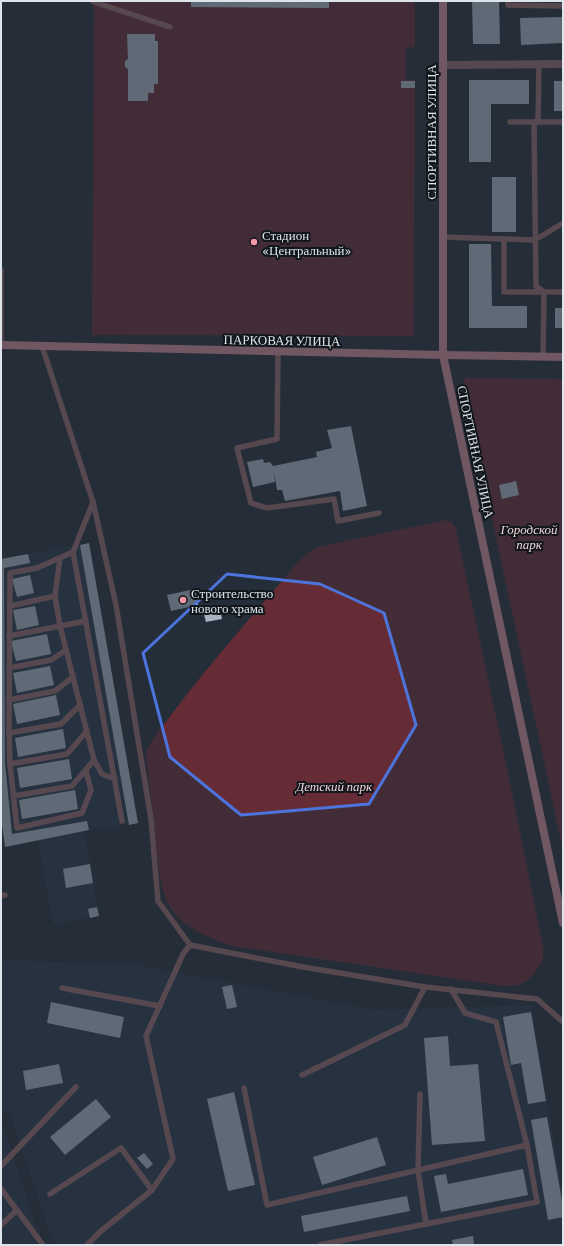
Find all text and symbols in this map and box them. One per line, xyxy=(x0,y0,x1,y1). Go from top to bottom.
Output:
street label: СПОРТИВНАЯ УЛИЦА xyxy=(424,64,439,200)
place label: Стадион «Центральный» xyxy=(262,228,352,258)
marker: Стадион «Центральный» xyxy=(249,237,259,247)
street label: ПАРКОВАЯ УЛИЦА xyxy=(223,332,341,349)
street label: СПОРТИВНАЯ УЛИЦА xyxy=(454,384,497,520)
park label: Городской парк xyxy=(500,522,558,552)
place label: Строительство нового храма xyxy=(191,586,273,616)
marker: Строительство нового храма xyxy=(178,595,188,605)
park label: Детский парк xyxy=(294,779,373,794)

